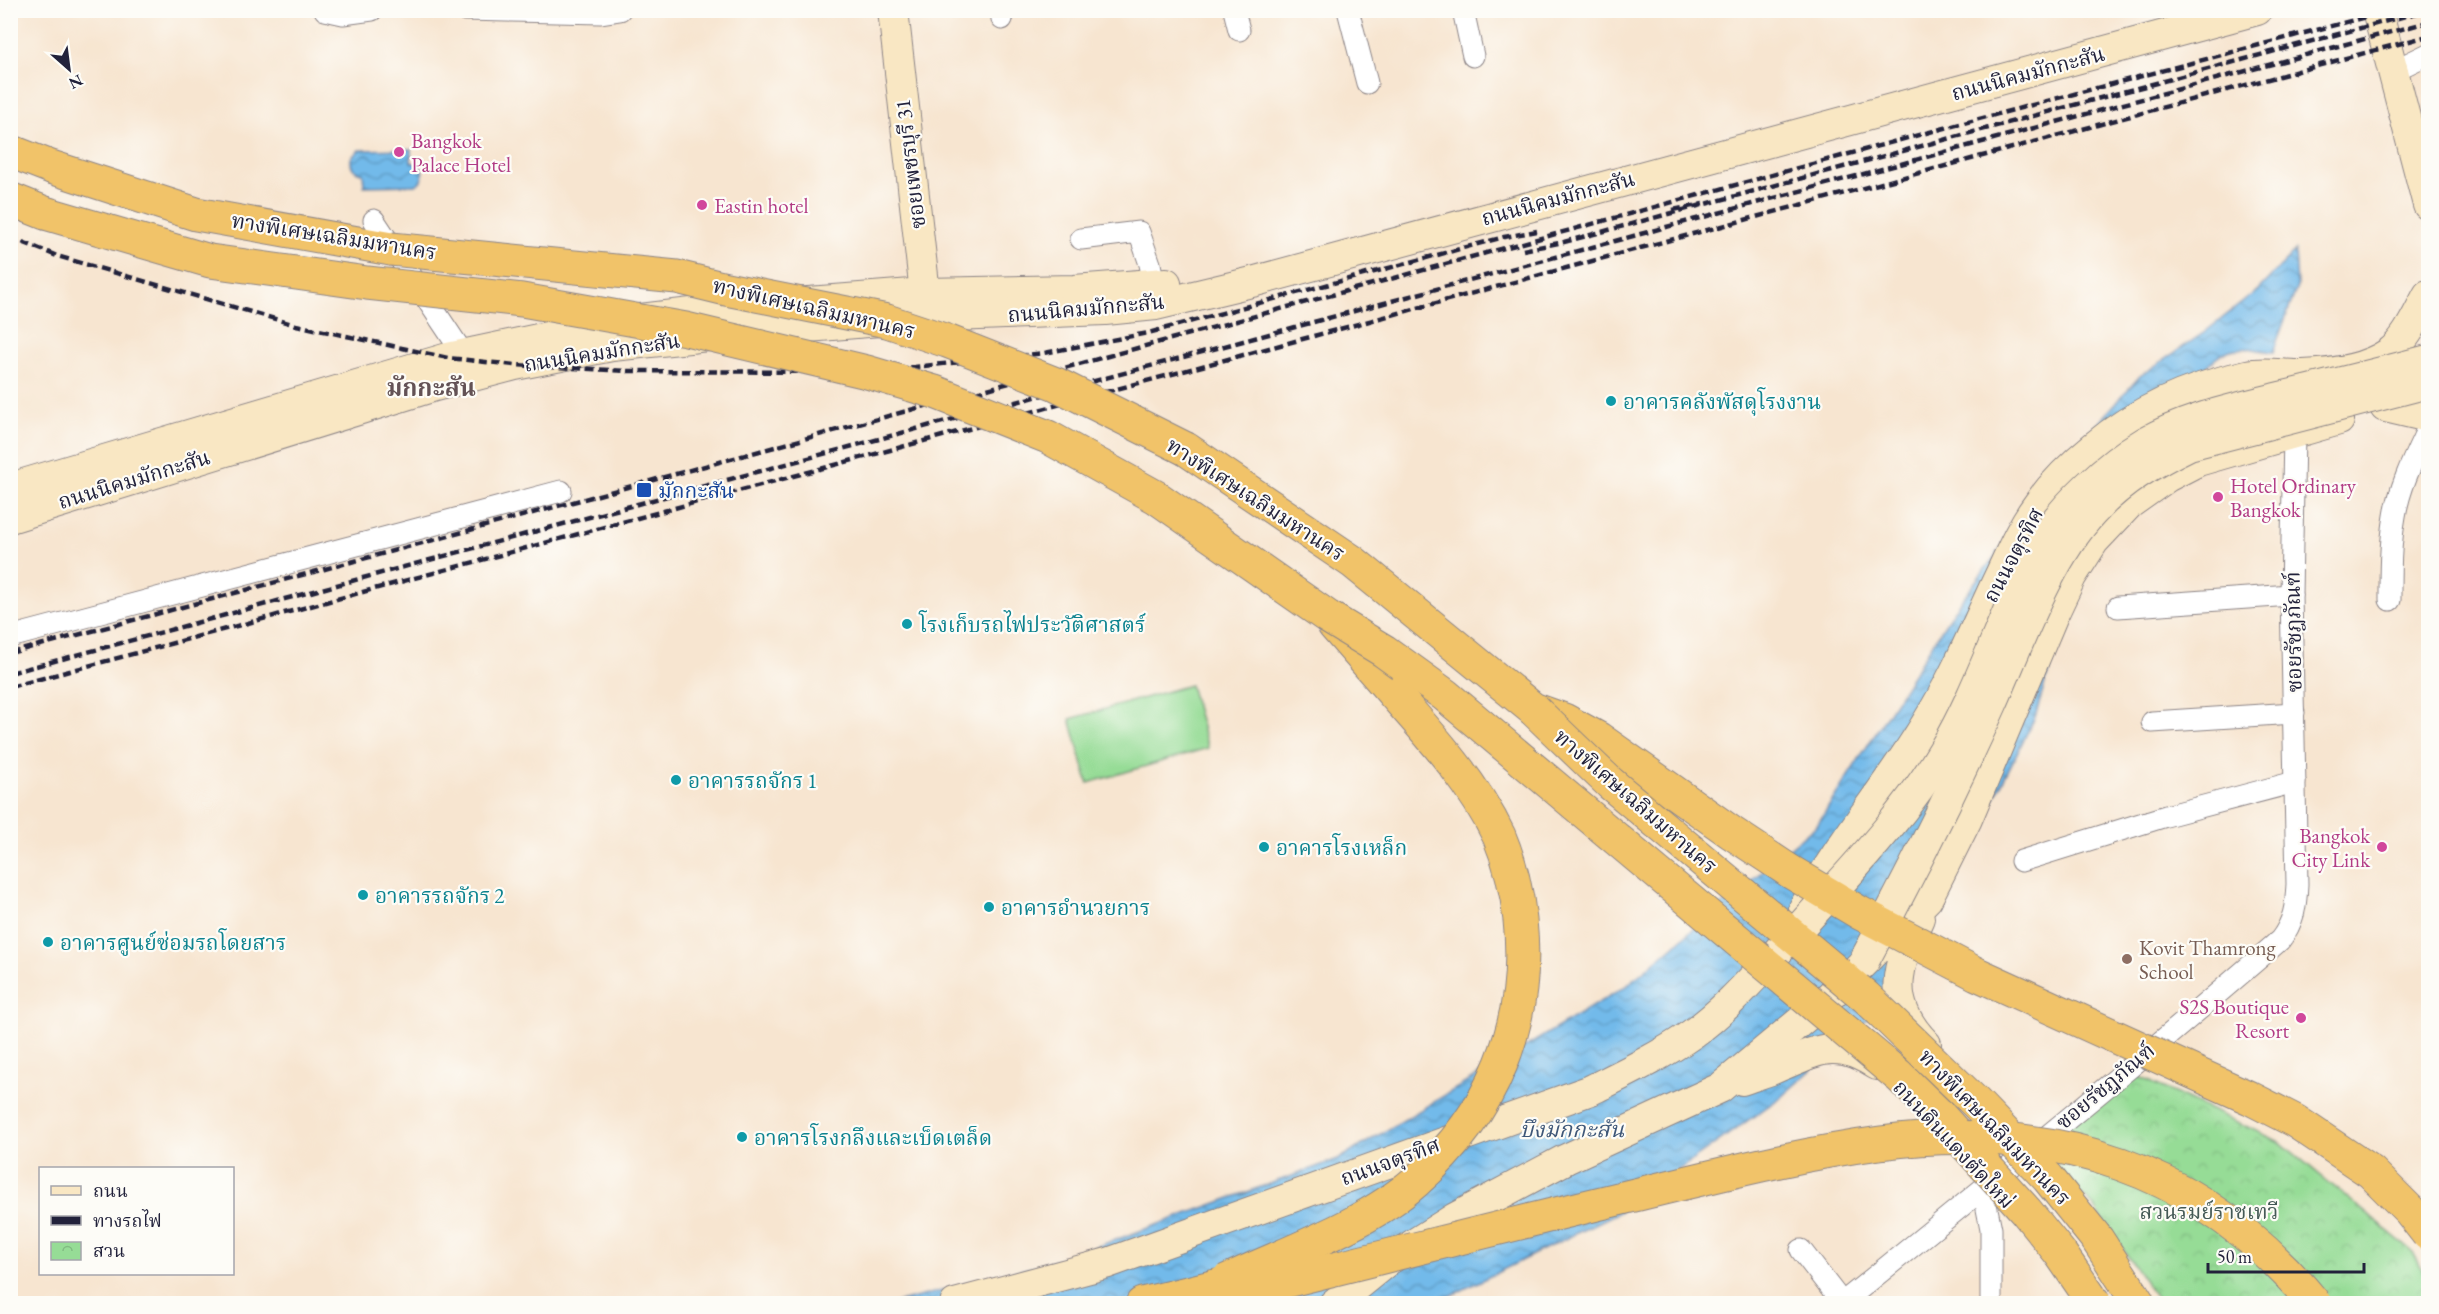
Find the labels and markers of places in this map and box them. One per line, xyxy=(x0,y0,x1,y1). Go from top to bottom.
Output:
place label: Bangkok Palace Hotel xyxy=(411,127,511,178)
marker: Bangkok Palace Hotel xyxy=(392,145,406,159)
place label: Eastin hotel xyxy=(714,192,809,219)
marker: Eastin hotel xyxy=(695,198,709,212)
place label: อาคารคลังพัสดุโรงงาน xyxy=(1623,387,1821,416)
marker: อาคารคลังพัสดุโรงงาน xyxy=(1604,394,1618,408)
place label: Hotel Ordinary Bangkok xyxy=(2230,472,2357,523)
place label: มักกะสัน xyxy=(658,477,734,504)
marker: มักกะสัน xyxy=(635,481,653,499)
marker: Hotel Ordinary Bangkok xyxy=(2211,490,2225,504)
place label: โรงเก็บรถไฟประวัติศาสตร์ xyxy=(918,610,1147,638)
marker: โรงเก็บรถไฟประวัติศาสตร์ xyxy=(900,617,914,631)
place label: อาคารรถจักร 1 xyxy=(688,767,817,794)
marker: อาคารรถจักร 1 xyxy=(669,773,683,787)
place label: Bangkok City Link xyxy=(2292,822,2371,873)
place label: อาคารโรงเหล็ก xyxy=(1276,833,1407,861)
marker: อาคารโรงเหล็ก xyxy=(1257,840,1271,854)
marker: Bangkok City Link xyxy=(2375,840,2389,854)
place label: อาคารรถจักร 2 xyxy=(375,882,504,909)
marker: อาคารรถจักร 2 xyxy=(356,888,370,902)
place label: อาคารอำนวยการ xyxy=(1001,894,1150,921)
marker: อาคารอำนวยการ xyxy=(982,900,996,914)
place label: อาคารศูนย์ซ่อมรถโดยสาร xyxy=(60,928,286,956)
place label: Kovit Thamrong School xyxy=(2139,934,2277,985)
marker: อาคารศูนย์ซ่อมรถโดยสาร xyxy=(41,935,55,949)
marker: Kovit Thamrong School xyxy=(2120,952,2134,966)
place label: S2S Boutique Resort xyxy=(2179,993,2289,1044)
marker: S2S Boutique Resort xyxy=(2294,1011,2308,1025)
place label: อาคารโรงกลึงและเบ็ดเตล็ด xyxy=(754,1123,992,1151)
marker: อาคารโรงกลึงและเบ็ดเตล็ด xyxy=(735,1130,749,1144)

